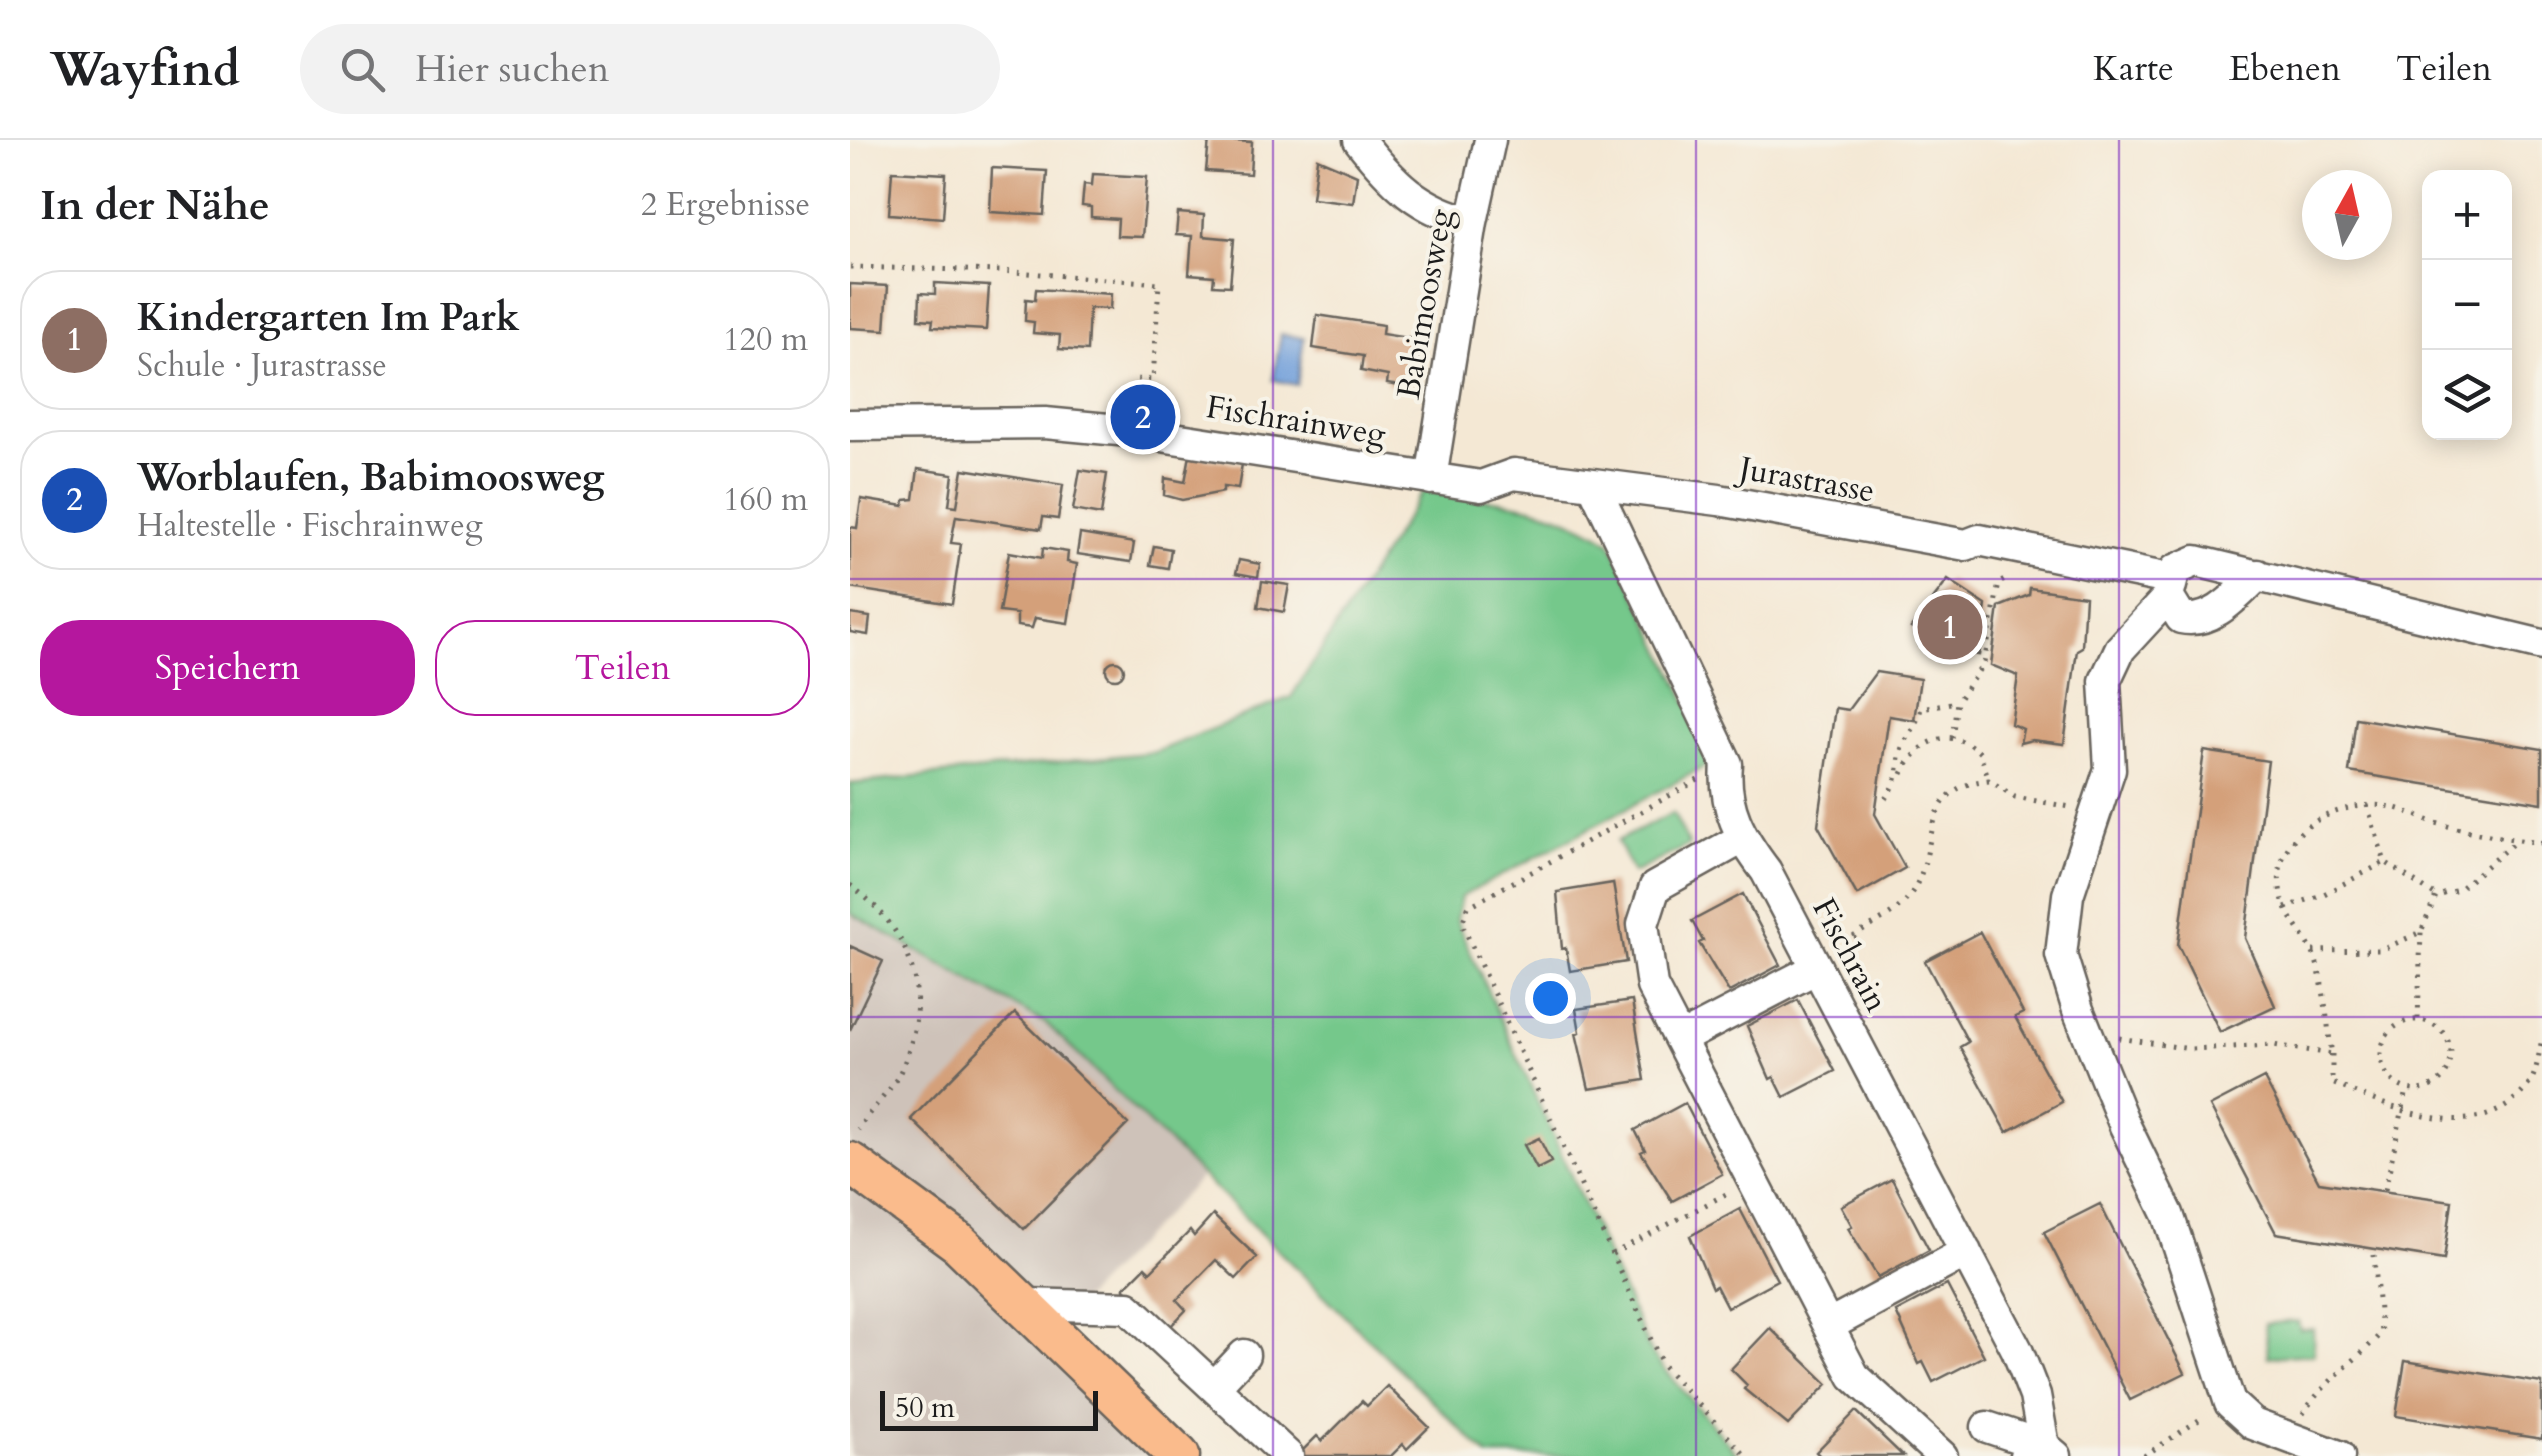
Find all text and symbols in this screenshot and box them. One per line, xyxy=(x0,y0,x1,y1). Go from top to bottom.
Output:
search box xyxy=(300,24,1000,114)
text: Wayfind xyxy=(50,37,240,102)
icon: search xyxy=(335,42,390,97)
text: Hier suchen xyxy=(415,43,609,95)
text: Karte xyxy=(2093,45,2174,93)
text: Ebenen xyxy=(2229,45,2341,93)
text: Teilen xyxy=(2396,45,2492,93)
north arrow xyxy=(2302,170,2392,260)
map controls xyxy=(2422,170,2512,440)
button: + xyxy=(2422,170,2512,260)
text: In der Nähe xyxy=(40,177,270,234)
text: 2 Ergebnisse xyxy=(641,183,810,227)
street label: Babimoosweg xyxy=(1387,205,1463,402)
button: − xyxy=(2422,260,2512,350)
text: Kindergarten Im Park xyxy=(137,292,520,344)
text: 1 xyxy=(66,318,83,362)
text: 120 m xyxy=(723,318,808,362)
text: Schule · Jurastrasse xyxy=(137,344,387,388)
button: layers xyxy=(2422,350,2512,440)
pin: 2 xyxy=(1110,380,1176,454)
street label: Fischrainweg xyxy=(1203,385,1389,457)
street label: Jurastrasse xyxy=(1732,446,1878,513)
text: Worblaufen, Babimoosweg xyxy=(137,452,605,504)
text: 2 xyxy=(66,478,83,522)
text: 160 m xyxy=(723,478,808,522)
text: Haltestelle · Fischrainweg xyxy=(137,504,483,548)
pin: 1 xyxy=(1918,590,1982,664)
button: Speichern xyxy=(40,620,415,716)
button: Teilen xyxy=(435,620,810,716)
street label: Fischrain xyxy=(1802,890,1898,1020)
your location xyxy=(1525,973,1576,1024)
scale bar xyxy=(880,1386,1098,1430)
text: 50 m xyxy=(895,1389,955,1427)

